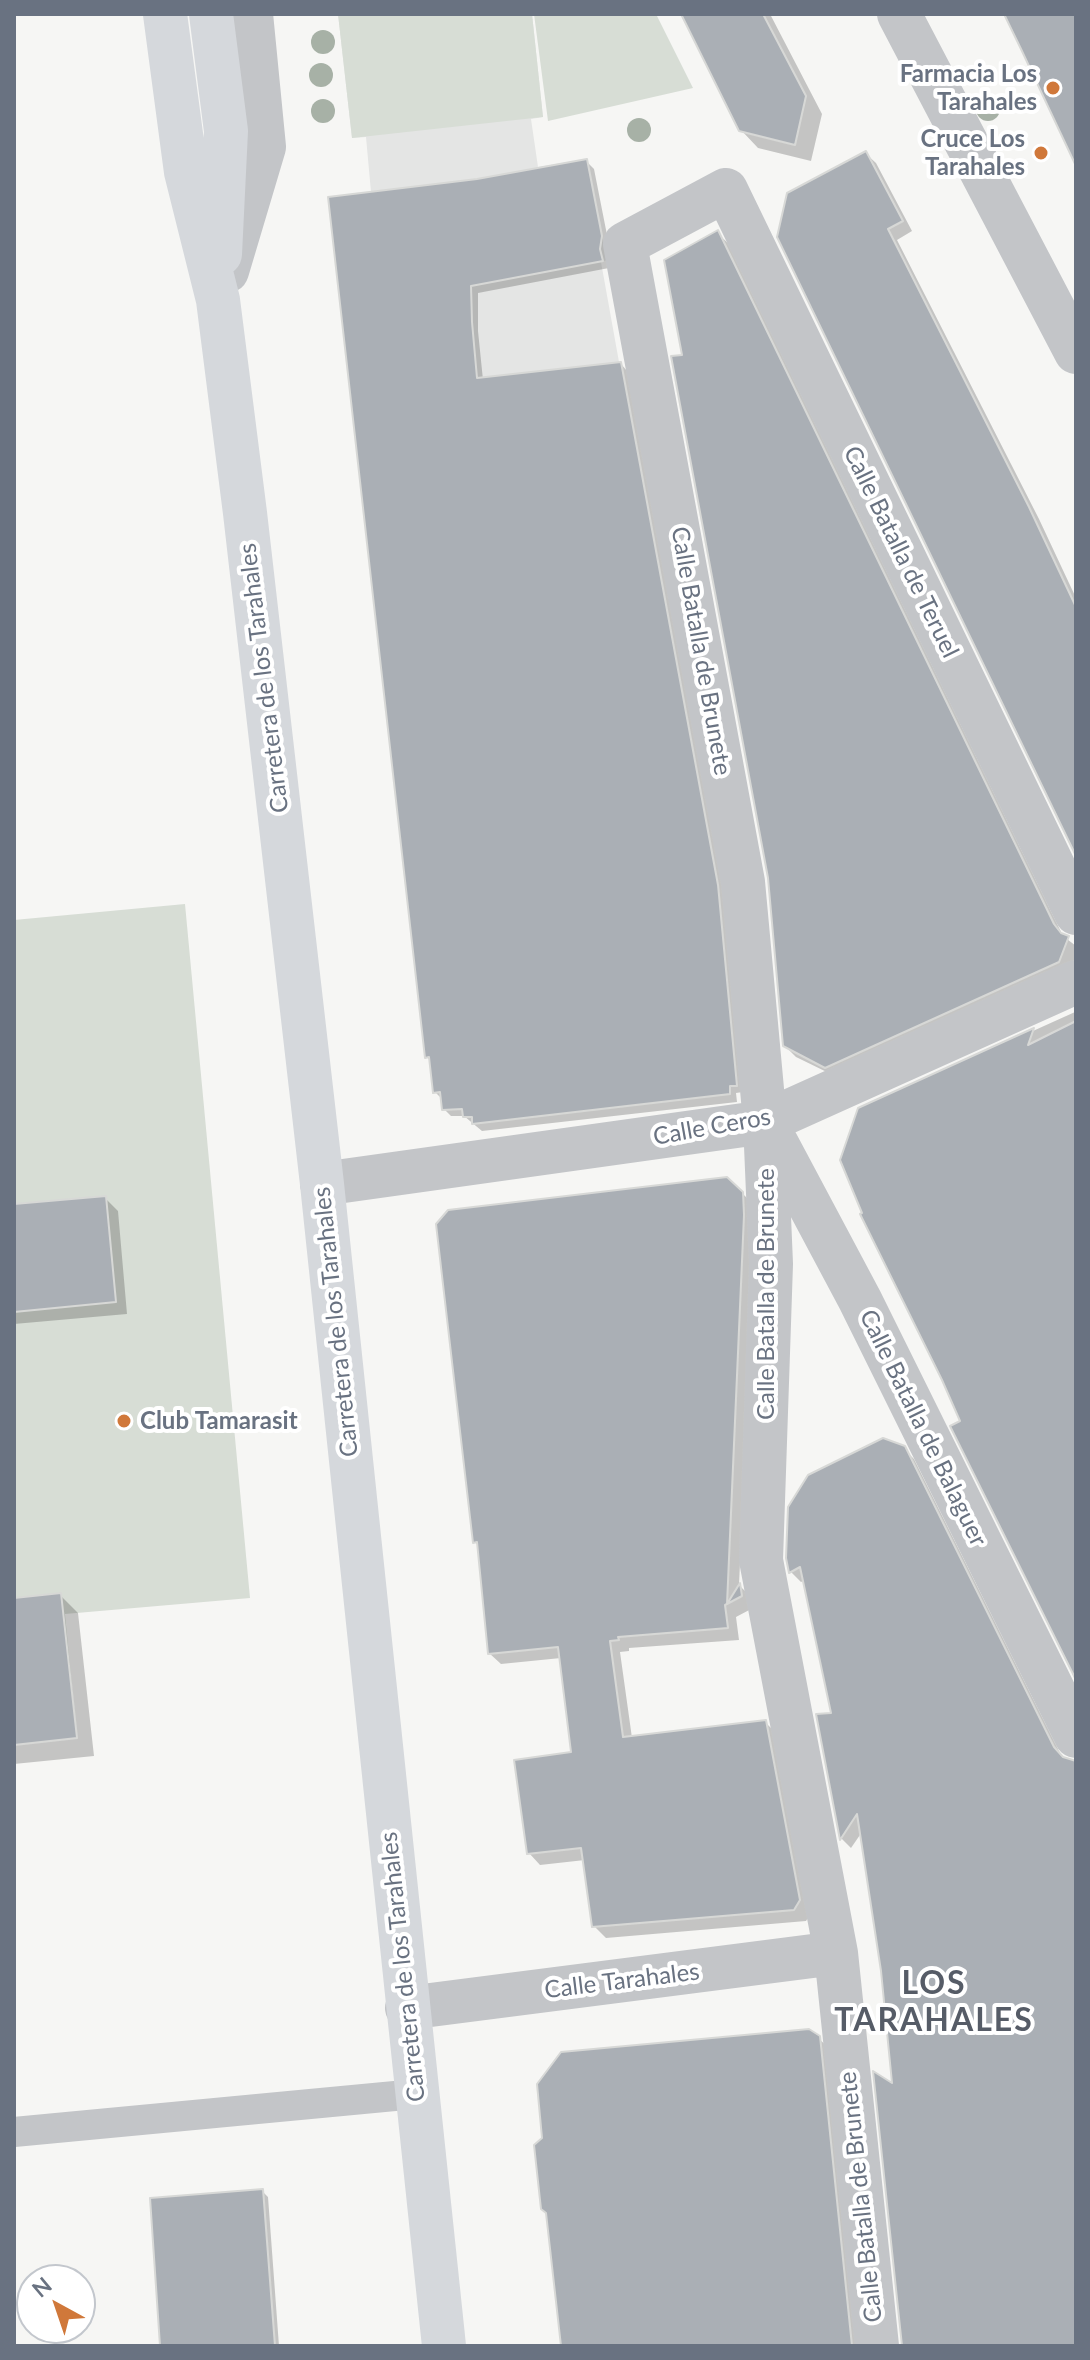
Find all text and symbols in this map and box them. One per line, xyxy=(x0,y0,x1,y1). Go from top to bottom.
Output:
place label: Farmacia Los Tarahales xyxy=(900,60,1037,116)
marker: Farmacia Los Tarahales xyxy=(1044,79,1062,97)
place label: Cruce Los Tarahales xyxy=(920,125,1025,181)
marker: Cruce Los Tarahales xyxy=(1032,144,1050,162)
street label: Calle Batalla de Teruel xyxy=(837,442,965,662)
street label: Calle Batalla de Brunete xyxy=(665,524,737,778)
street label: Carretera de los Tarahales xyxy=(233,542,295,814)
street label: Calle Ceros xyxy=(651,1103,773,1151)
street label: Calle Batalla de Brunete xyxy=(752,1168,780,1420)
street label: Carretera de los Tarahales xyxy=(307,1186,365,1458)
street label: Calle Batalla de Balaguer xyxy=(853,1305,993,1551)
place label: Club Tamarasit xyxy=(140,1407,298,1435)
marker: Club Tamarasit xyxy=(115,1412,133,1430)
street label: Carretera de los Tarahales xyxy=(374,1831,432,2103)
street label: Calle Tarahales xyxy=(543,1957,701,2005)
district label: LOS TARAHALES xyxy=(834,1965,1034,2040)
street label: Calle Batalla de Brunete xyxy=(834,2070,888,2324)
north arrow xyxy=(16,2264,96,2344)
text: N xyxy=(26,2271,57,2303)

